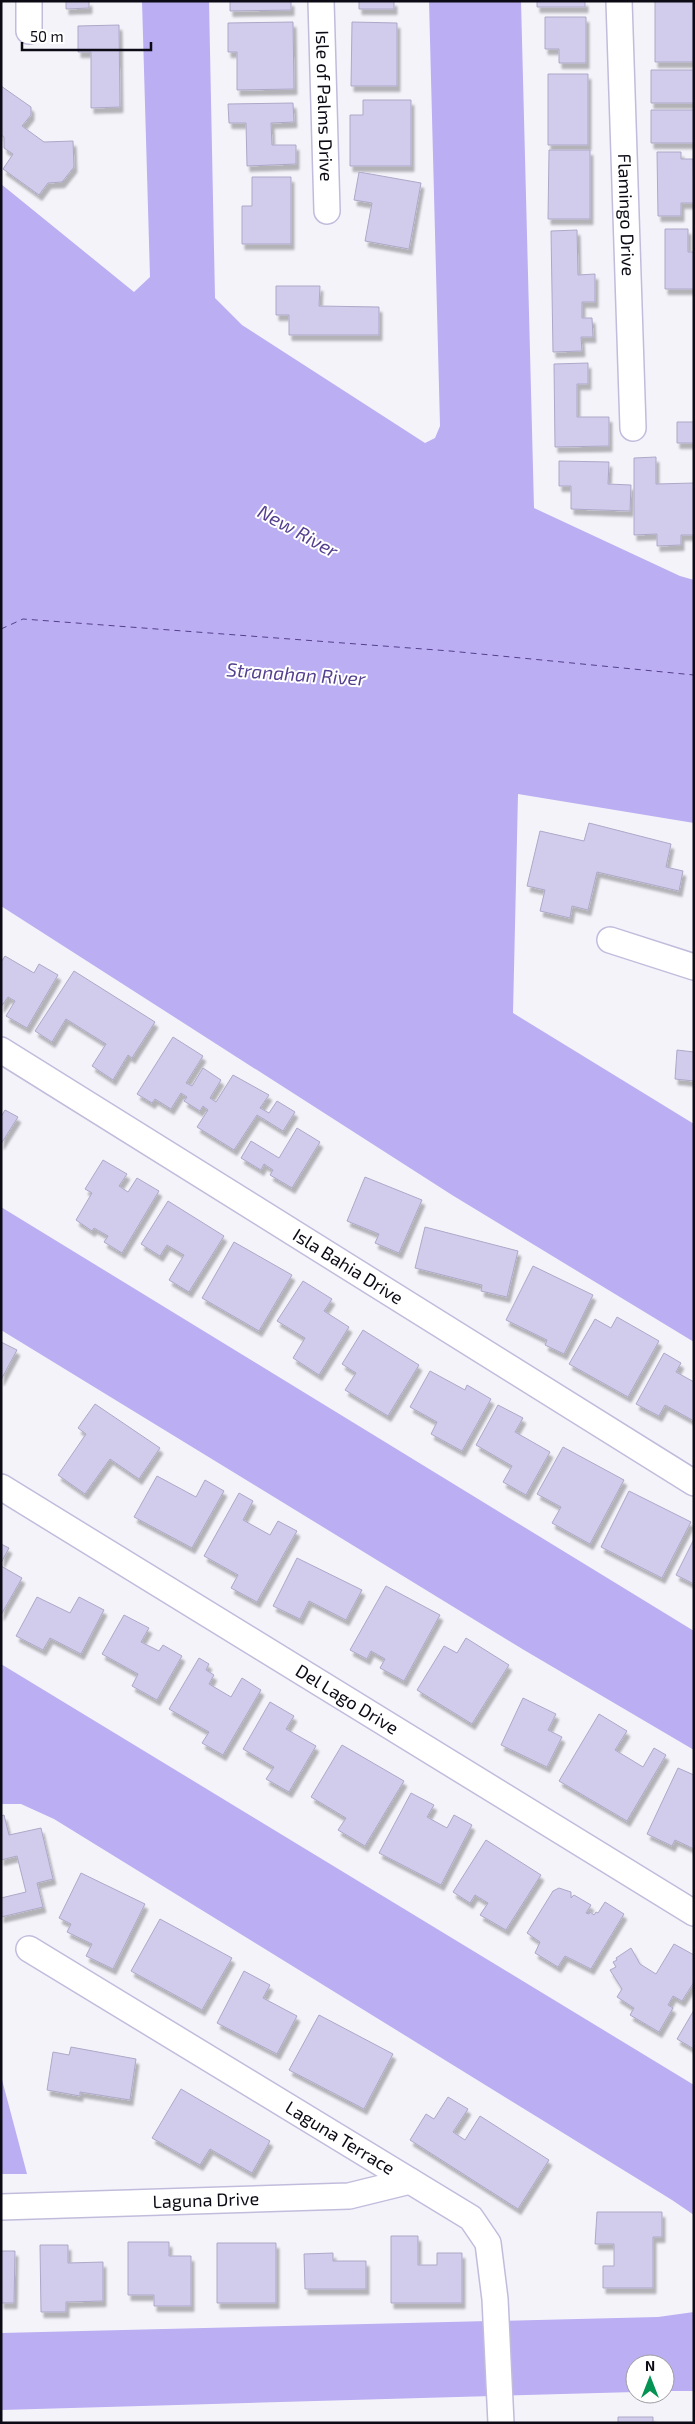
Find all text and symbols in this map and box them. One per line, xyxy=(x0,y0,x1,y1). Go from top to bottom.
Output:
scale bar xyxy=(22,20,151,52)
text: 50 m xyxy=(30,27,64,45)
street label: Isle of Palms Drive xyxy=(312,30,338,182)
street label: Flamingo Drive xyxy=(614,153,640,277)
water label: New River xyxy=(254,499,343,562)
water label: Stranahan River xyxy=(226,657,367,690)
street label: Isla Bahia Drive xyxy=(289,1223,408,1309)
street label: Del Lago Drive xyxy=(292,1659,403,1739)
street label: Laguna Terrace xyxy=(282,2096,399,2179)
street label: Laguna Drive xyxy=(152,2187,259,2212)
north arrow xyxy=(625,2354,675,2404)
text: N xyxy=(645,2357,655,2374)

